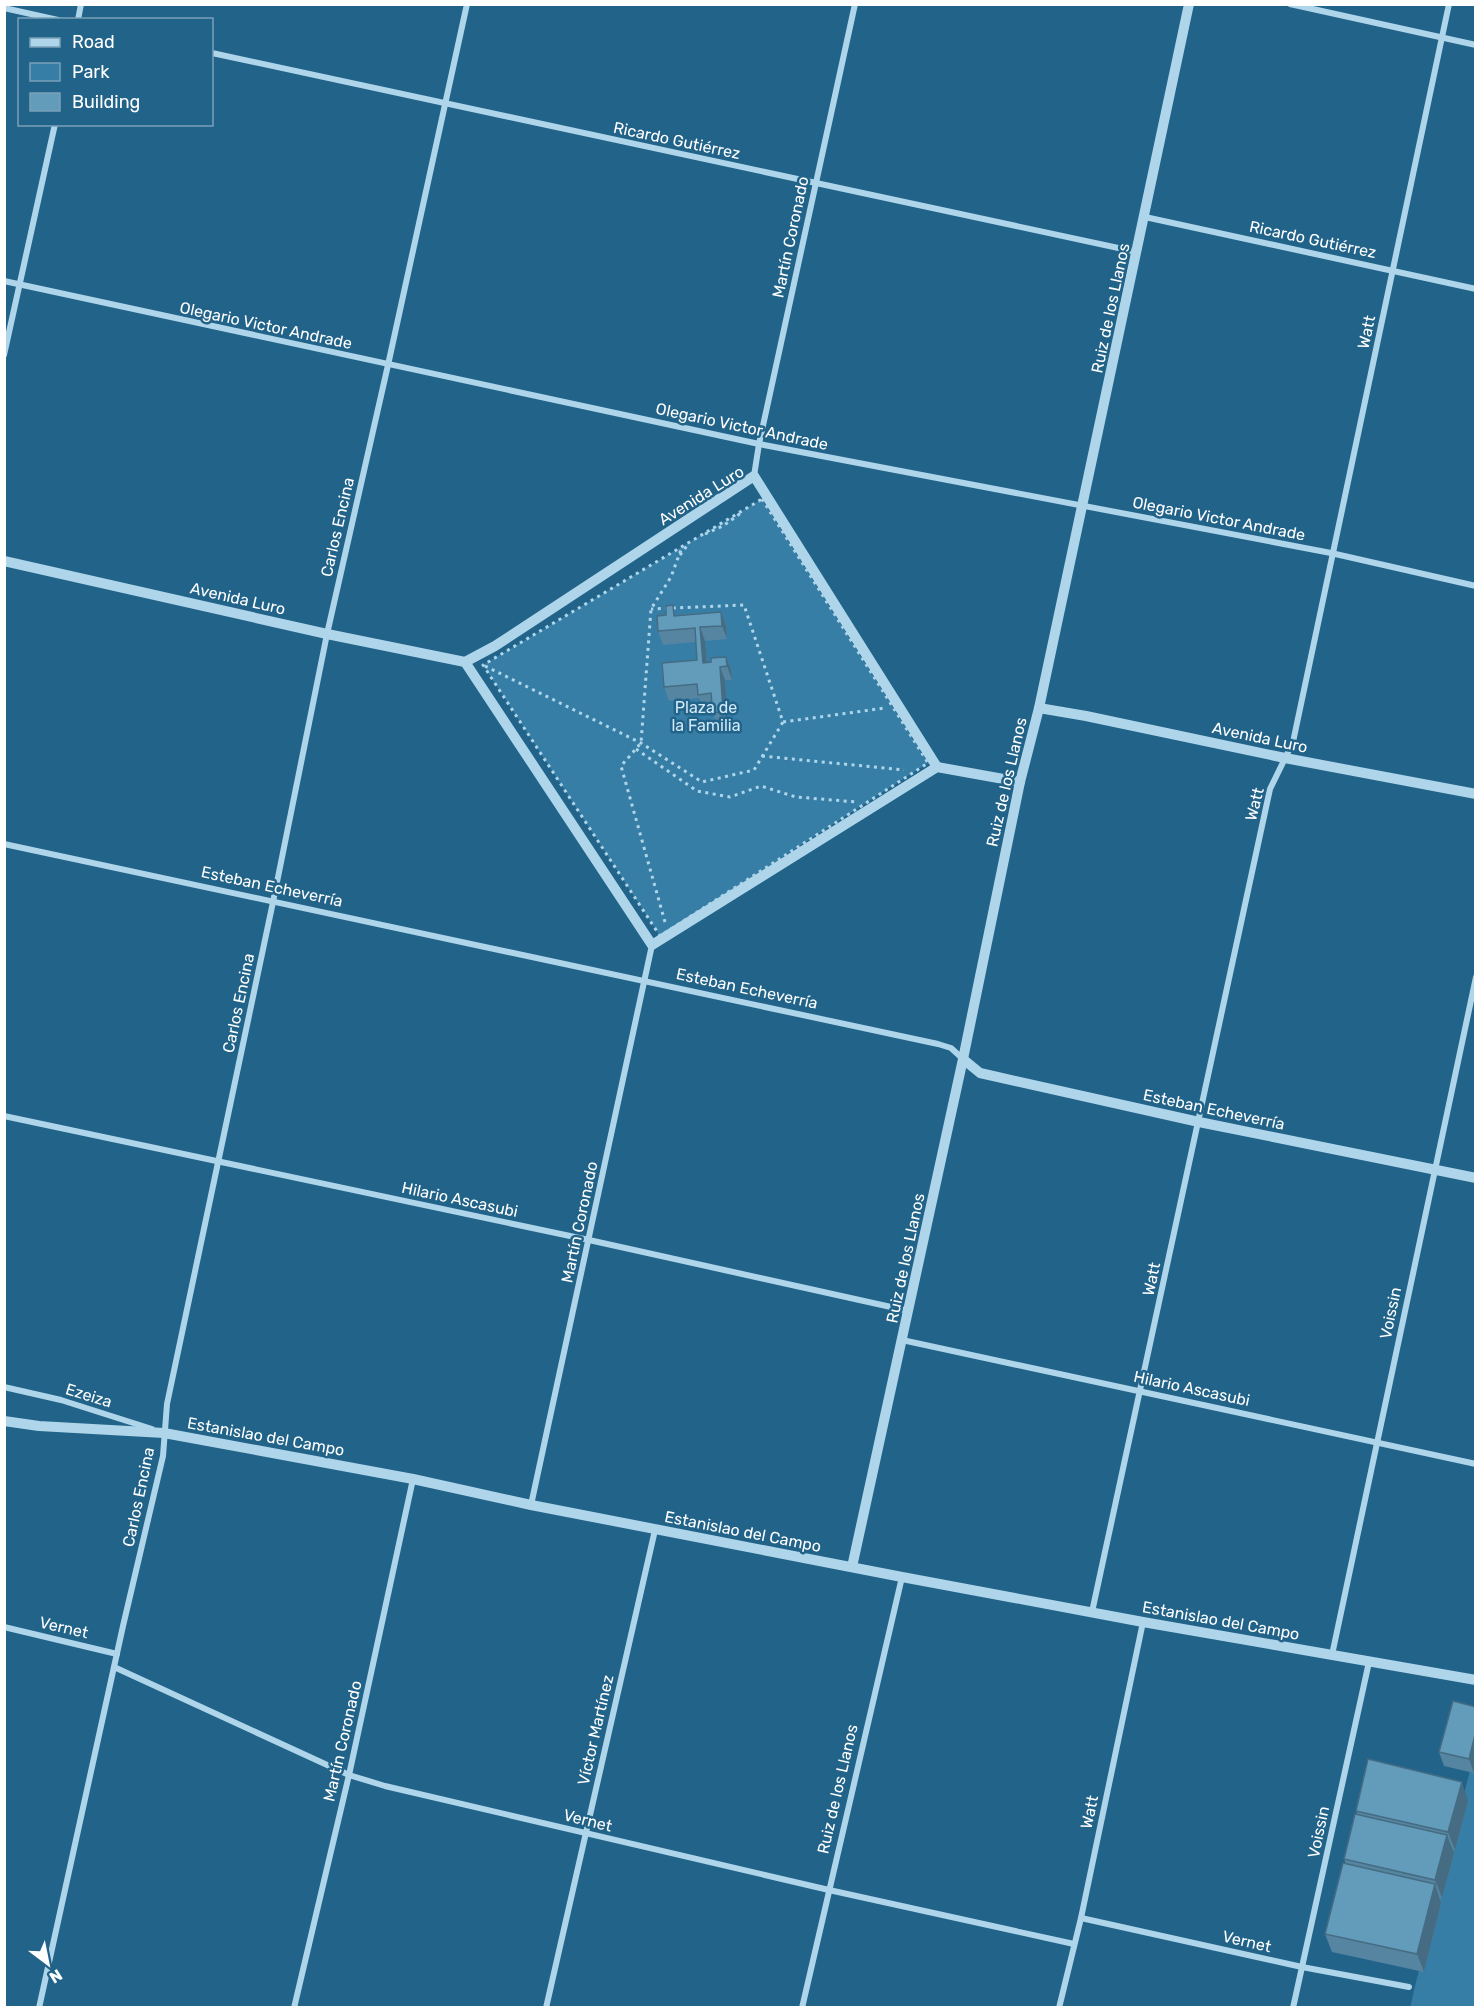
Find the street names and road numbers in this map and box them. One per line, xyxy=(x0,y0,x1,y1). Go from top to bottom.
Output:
street label: Ricardo Gutiérrez xyxy=(612,118,742,163)
street label: Martín Coronado xyxy=(768,175,813,300)
street label: Ricardo Gutiérrez xyxy=(1248,217,1378,262)
street label: Ruiz de los Llanos xyxy=(1087,241,1134,375)
street label: Olegario Victor Andrade xyxy=(178,298,354,353)
street label: Watt xyxy=(1354,314,1379,351)
street label: Olegario Victor Andrade xyxy=(654,399,830,454)
street label: Avenida Luro xyxy=(655,462,747,529)
street label: Carlos Encina xyxy=(317,476,358,579)
street label: Olegario Victor Andrade xyxy=(1131,492,1307,545)
street label: Avenida Luro xyxy=(188,578,287,619)
street label: Ruiz de los Llanos xyxy=(982,715,1031,849)
street label: Avenida Luro xyxy=(1210,718,1309,757)
street label: Watt xyxy=(1241,785,1268,823)
street label: Esteban Echeverría xyxy=(199,862,344,911)
street label: Carlos Encina xyxy=(219,952,258,1055)
street label: Esteban Echeverría xyxy=(674,964,819,1013)
street label: Esteban Echeverría xyxy=(1141,1085,1286,1134)
street label: Martín Coronado xyxy=(557,1160,602,1285)
street label: Hilario Ascasubi xyxy=(400,1178,520,1221)
street label: Ruiz de los Llanos xyxy=(882,1191,929,1325)
street label: Watt xyxy=(1139,1261,1164,1298)
street label: Voissin xyxy=(1376,1285,1405,1341)
street label: Hilario Ascasubi xyxy=(1132,1367,1252,1410)
street label: Ezeiza xyxy=(63,1379,114,1412)
street label: Estanislao del Campo xyxy=(186,1413,346,1460)
street label: Carlos Encina xyxy=(119,1446,158,1549)
street label: Estanislao del Campo xyxy=(663,1507,823,1556)
street label: Estanislao del Campo xyxy=(1141,1597,1301,1644)
street label: Vernet xyxy=(38,1613,90,1642)
street label: Víctor Martínez xyxy=(574,1673,617,1787)
street label: Martín Coronado xyxy=(319,1679,366,1803)
street label: Ruiz de los Llanos xyxy=(813,1722,862,1856)
street label: Watt xyxy=(1077,1794,1102,1831)
street label: Voissin xyxy=(1304,1804,1333,1860)
street label: Vernet xyxy=(562,1805,614,1836)
street label: Vernet xyxy=(1221,1927,1273,1956)

